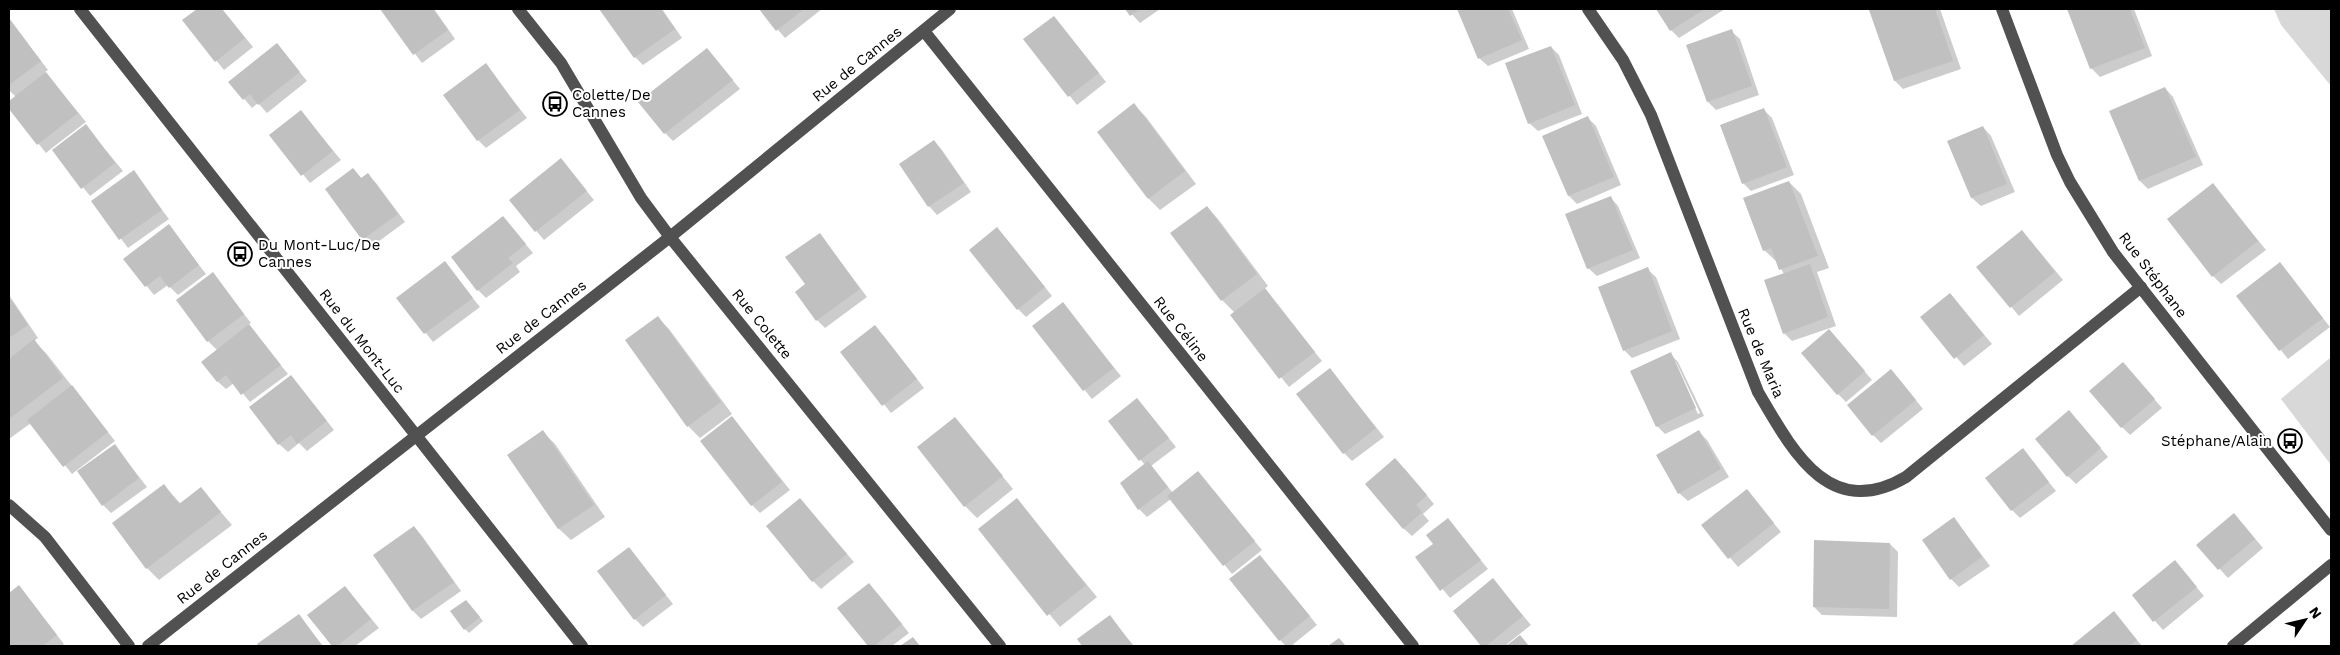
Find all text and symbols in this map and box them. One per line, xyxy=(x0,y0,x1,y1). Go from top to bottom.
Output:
street label: Rue de Cannes xyxy=(809,22,905,106)
place label: Colette/De Cannes xyxy=(572,86,651,121)
bus stop icon: Colette/De Cannes xyxy=(542,91,568,117)
street label: Rue Stéphane xyxy=(2115,229,2191,321)
place label: Du Mont-Luc/De Cannes xyxy=(258,236,380,271)
bus stop icon: Du Mont-Luc/De Cannes xyxy=(227,241,253,267)
street label: Rue de Cannes xyxy=(492,276,590,358)
street label: Rue du Mont-Luc xyxy=(316,285,408,397)
street label: Rue Colette xyxy=(728,285,796,363)
street label: Rue Céline xyxy=(1150,293,1212,365)
street label: Rue de Maria xyxy=(1734,305,1788,401)
bus stop icon: Stéphane/Alain xyxy=(2277,428,2303,454)
place label: Stéphane/Alain xyxy=(2161,432,2272,450)
street label: Rue de Cannes xyxy=(173,526,271,608)
north arrow xyxy=(2280,595,2330,645)
text: N xyxy=(2306,604,2325,621)

